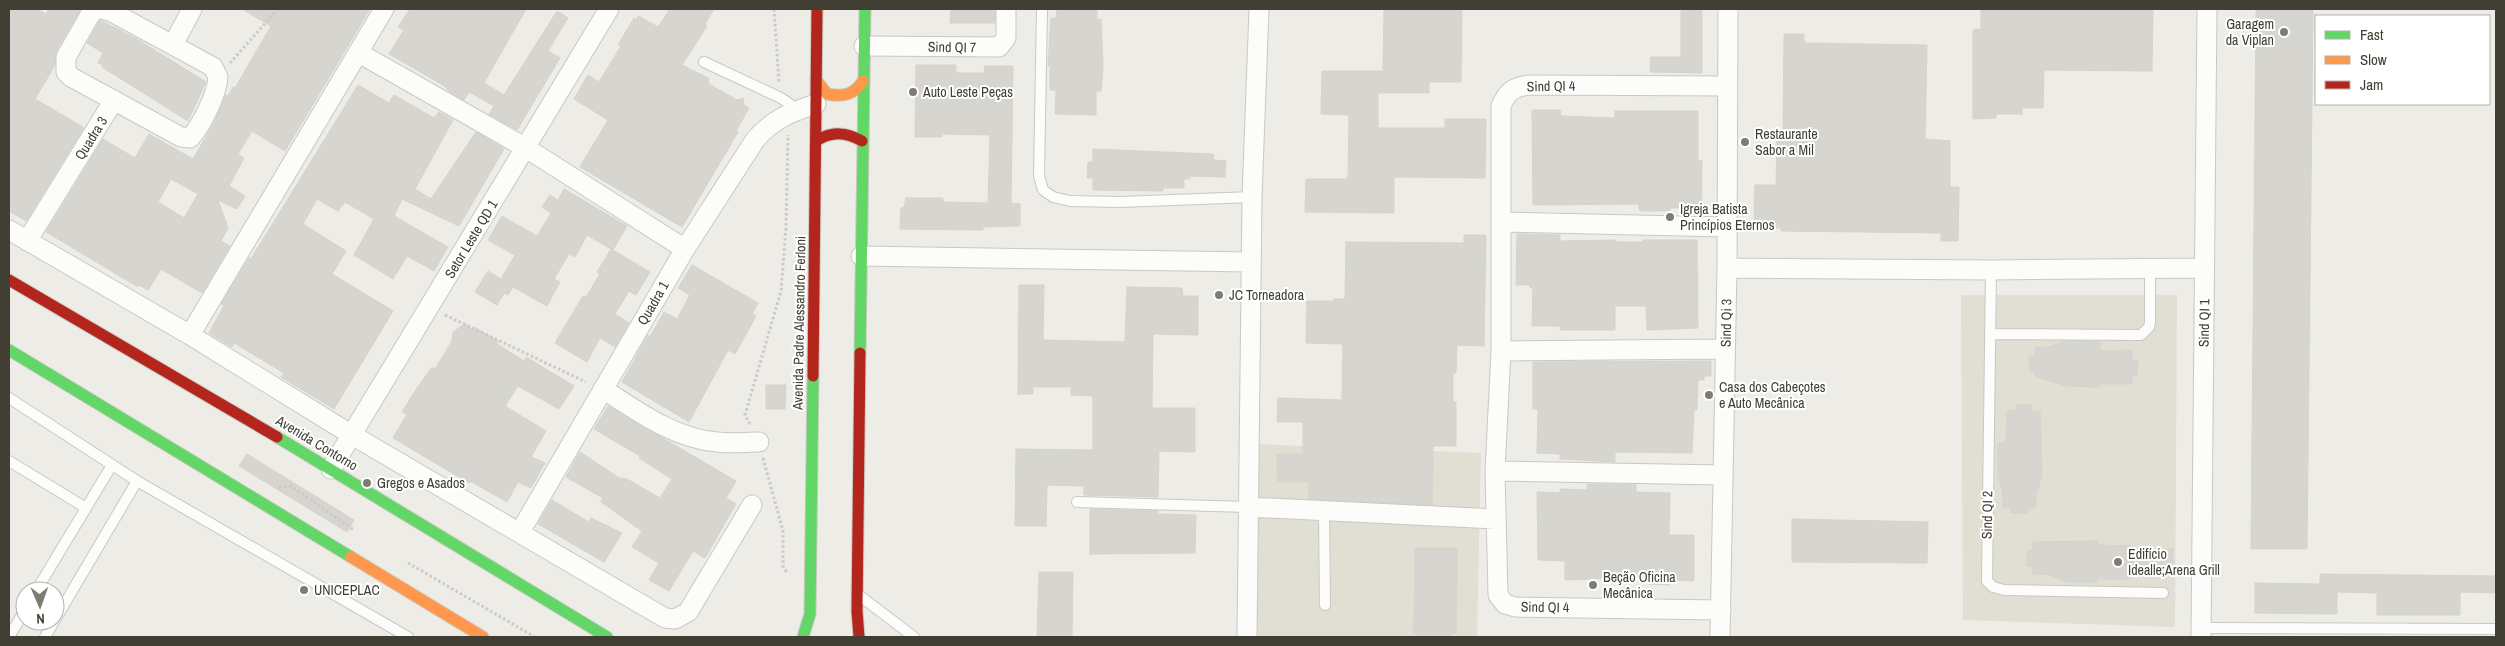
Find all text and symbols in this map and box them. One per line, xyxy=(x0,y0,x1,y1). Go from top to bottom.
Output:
place label: Garagem da Viplan xyxy=(2226,15,2274,49)
legend xyxy=(2315,15,2490,105)
text: Fast xyxy=(2360,24,2384,45)
marker: Garagem da Viplan xyxy=(2278,26,2290,38)
street label: Sind QI 7 xyxy=(928,38,976,56)
text: Slow xyxy=(2360,49,2387,70)
text: Jam xyxy=(2360,74,2383,95)
street label: Sind QI 4 xyxy=(1527,77,1576,95)
place label: Auto Leste Peças xyxy=(922,83,1013,101)
marker: Auto Leste Peças xyxy=(907,86,919,98)
street label: Quadra 3 xyxy=(71,113,111,163)
place label: Restaurante Sabor a Mil xyxy=(1755,125,1818,159)
marker: Restaurante Sabor a Mil xyxy=(1739,136,1751,148)
street label: Setor Leste QD 1 xyxy=(440,196,502,282)
place label: Igreja Batista Princípios Eternos xyxy=(1680,200,1775,234)
marker: Igreja Batista Princípios Eternos xyxy=(1664,211,1676,223)
street label: Avenida Padre Alessandro Ferloni xyxy=(788,236,810,411)
street label: Quadra 1 xyxy=(633,277,673,328)
place label: JC Torneadora xyxy=(1229,286,1305,304)
marker: JC Torneadora xyxy=(1213,289,1225,301)
street label: Sind QI 1 xyxy=(2195,298,2213,347)
street label: Sind Qi 3 xyxy=(1717,299,1735,347)
place label: Casa dos Cabeçotes e Auto Mecânica xyxy=(1719,378,1826,412)
marker: Casa dos Cabeçotes e Auto Mecânica xyxy=(1703,389,1715,401)
street label: Avenida Contorno xyxy=(272,411,361,474)
place label: Gregos e Asados xyxy=(377,474,465,492)
marker: Gregos e Asados xyxy=(361,477,373,489)
street label: Sind QI 2 xyxy=(1978,491,1996,539)
place label: Edifício Idealle;Arena Grill xyxy=(2128,545,2220,579)
marker: Edifício Idealle;Arena Grill xyxy=(2112,556,2124,568)
place label: Beção Oficina Mecânica xyxy=(1603,568,1676,602)
marker: Beção Oficina Mecânica xyxy=(1587,579,1599,591)
north arrow xyxy=(15,581,65,631)
place label: UNICEPLAC xyxy=(314,581,380,599)
marker: UNICEPLAC xyxy=(298,584,310,596)
street label: Sind QI 4 xyxy=(1521,598,1570,616)
text: N xyxy=(36,610,45,628)

